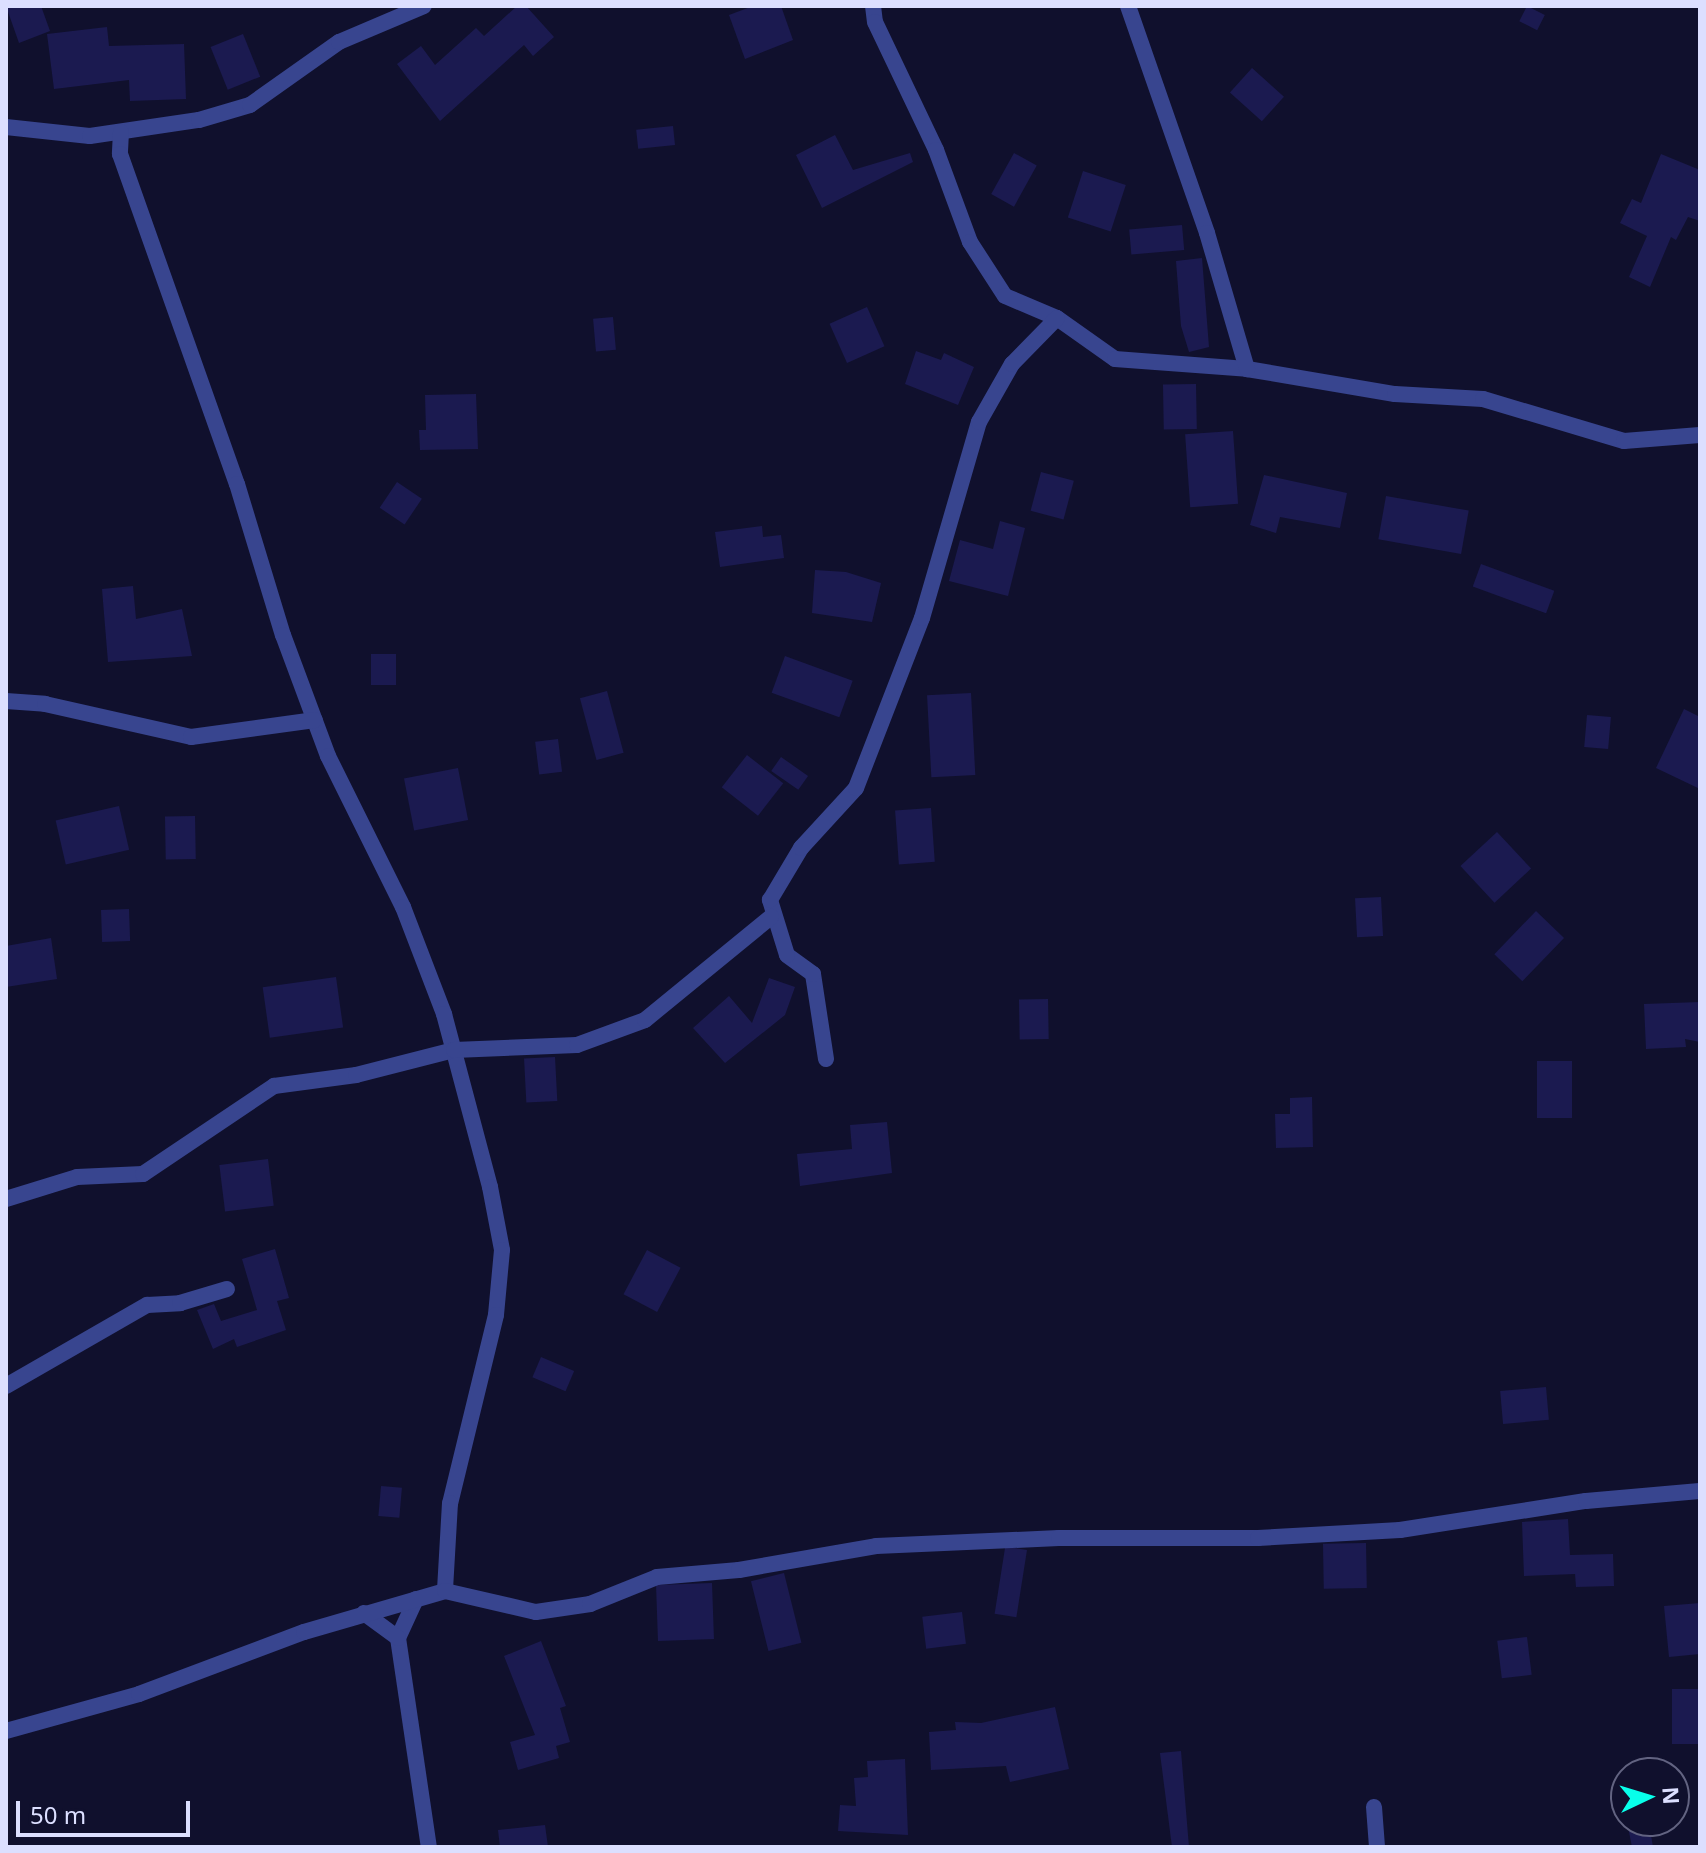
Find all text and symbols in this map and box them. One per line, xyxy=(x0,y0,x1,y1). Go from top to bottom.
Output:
north arrow xyxy=(1610,1757,1690,1837)
scale bar xyxy=(20,1785,194,1835)
text: N xyxy=(1656,1785,1688,1805)
text: 50 m xyxy=(30,1798,86,1831)

